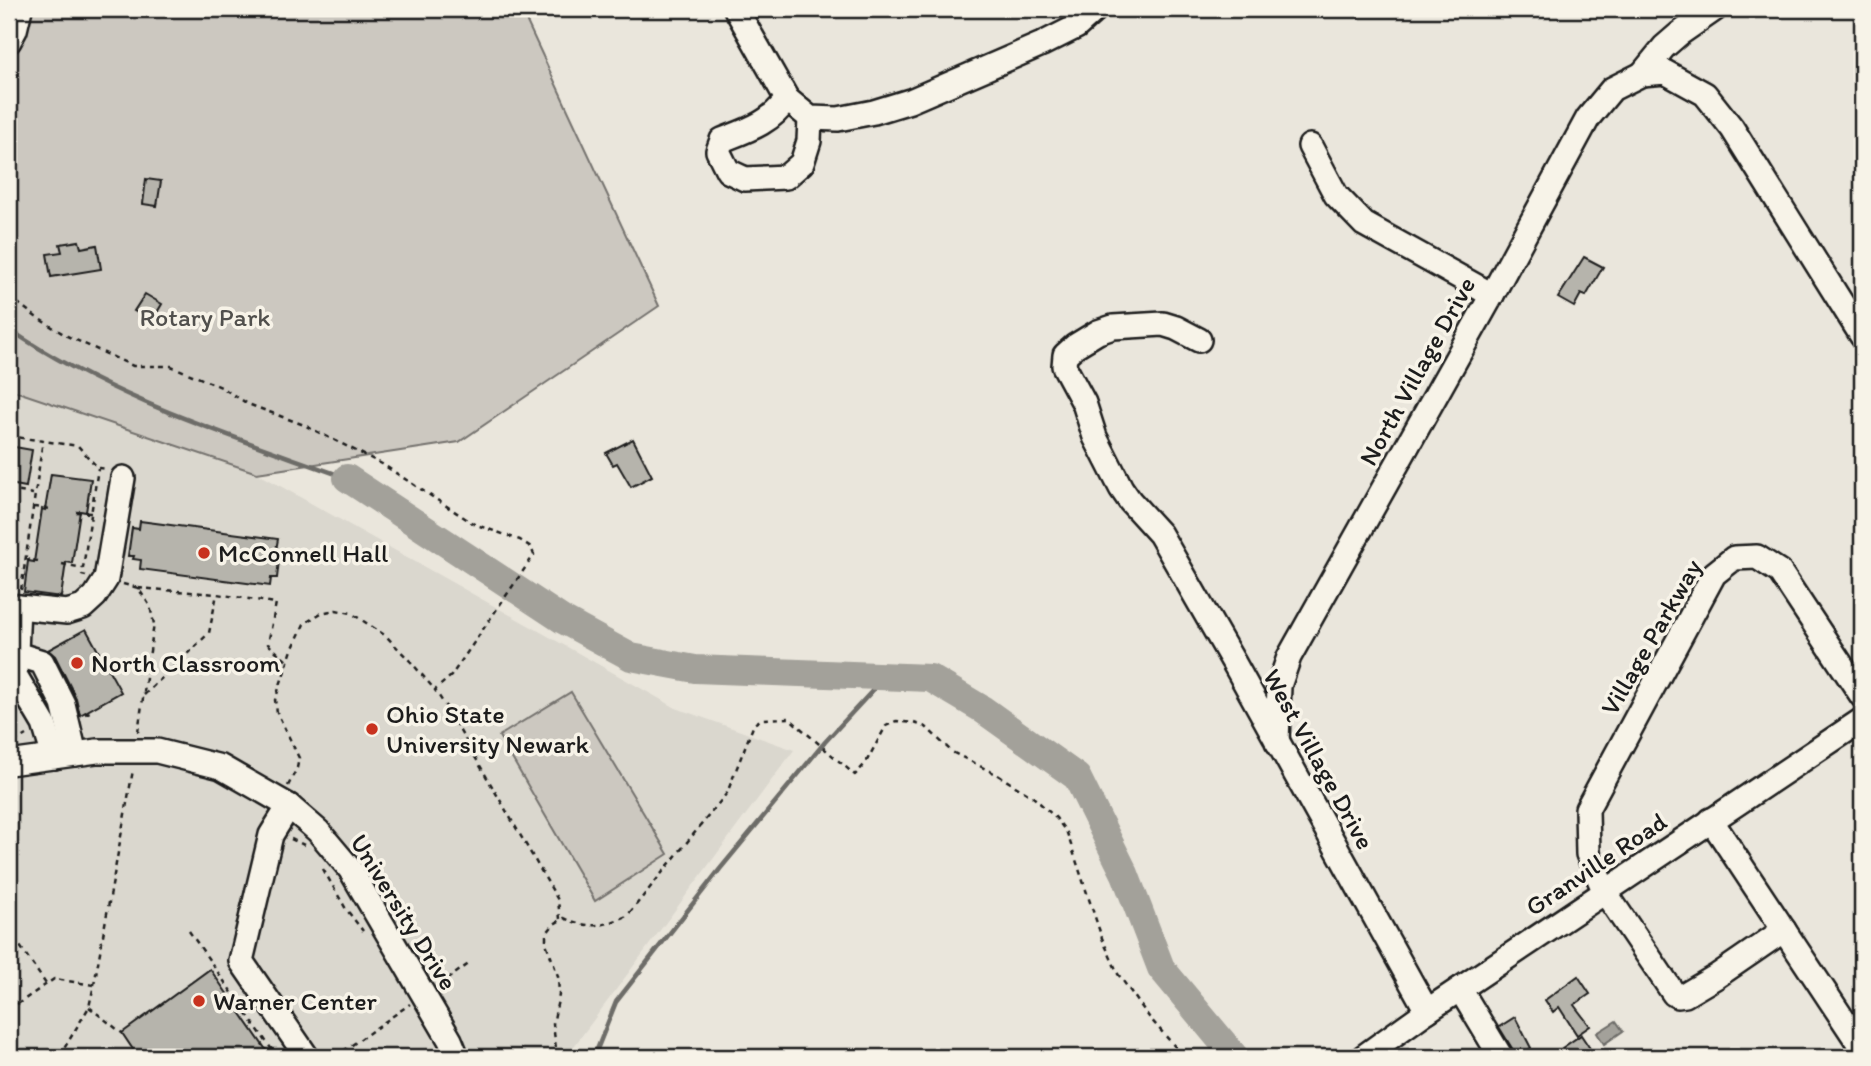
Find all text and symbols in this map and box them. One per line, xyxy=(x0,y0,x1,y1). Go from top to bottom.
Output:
street label: North Village Drive xyxy=(1352,271,1482,471)
park label: Rotary Park xyxy=(139,301,271,333)
place label: McConnell Hall xyxy=(218,537,388,569)
marker: McConnell Hall xyxy=(196,545,212,561)
street label: Village Parkway xyxy=(1593,553,1709,721)
place label: North Classroom xyxy=(91,647,280,679)
marker: North Classroom xyxy=(69,655,85,671)
street label: West Village Drive xyxy=(1256,663,1382,855)
place label: Ohio State University Newark xyxy=(386,698,590,760)
marker: Ohio State University Newark xyxy=(364,721,380,737)
street label: Granville Road xyxy=(1519,805,1673,923)
street label: University Drive xyxy=(343,828,465,996)
place label: Warner Center xyxy=(213,985,378,1017)
marker: Warner Center xyxy=(191,993,207,1009)

